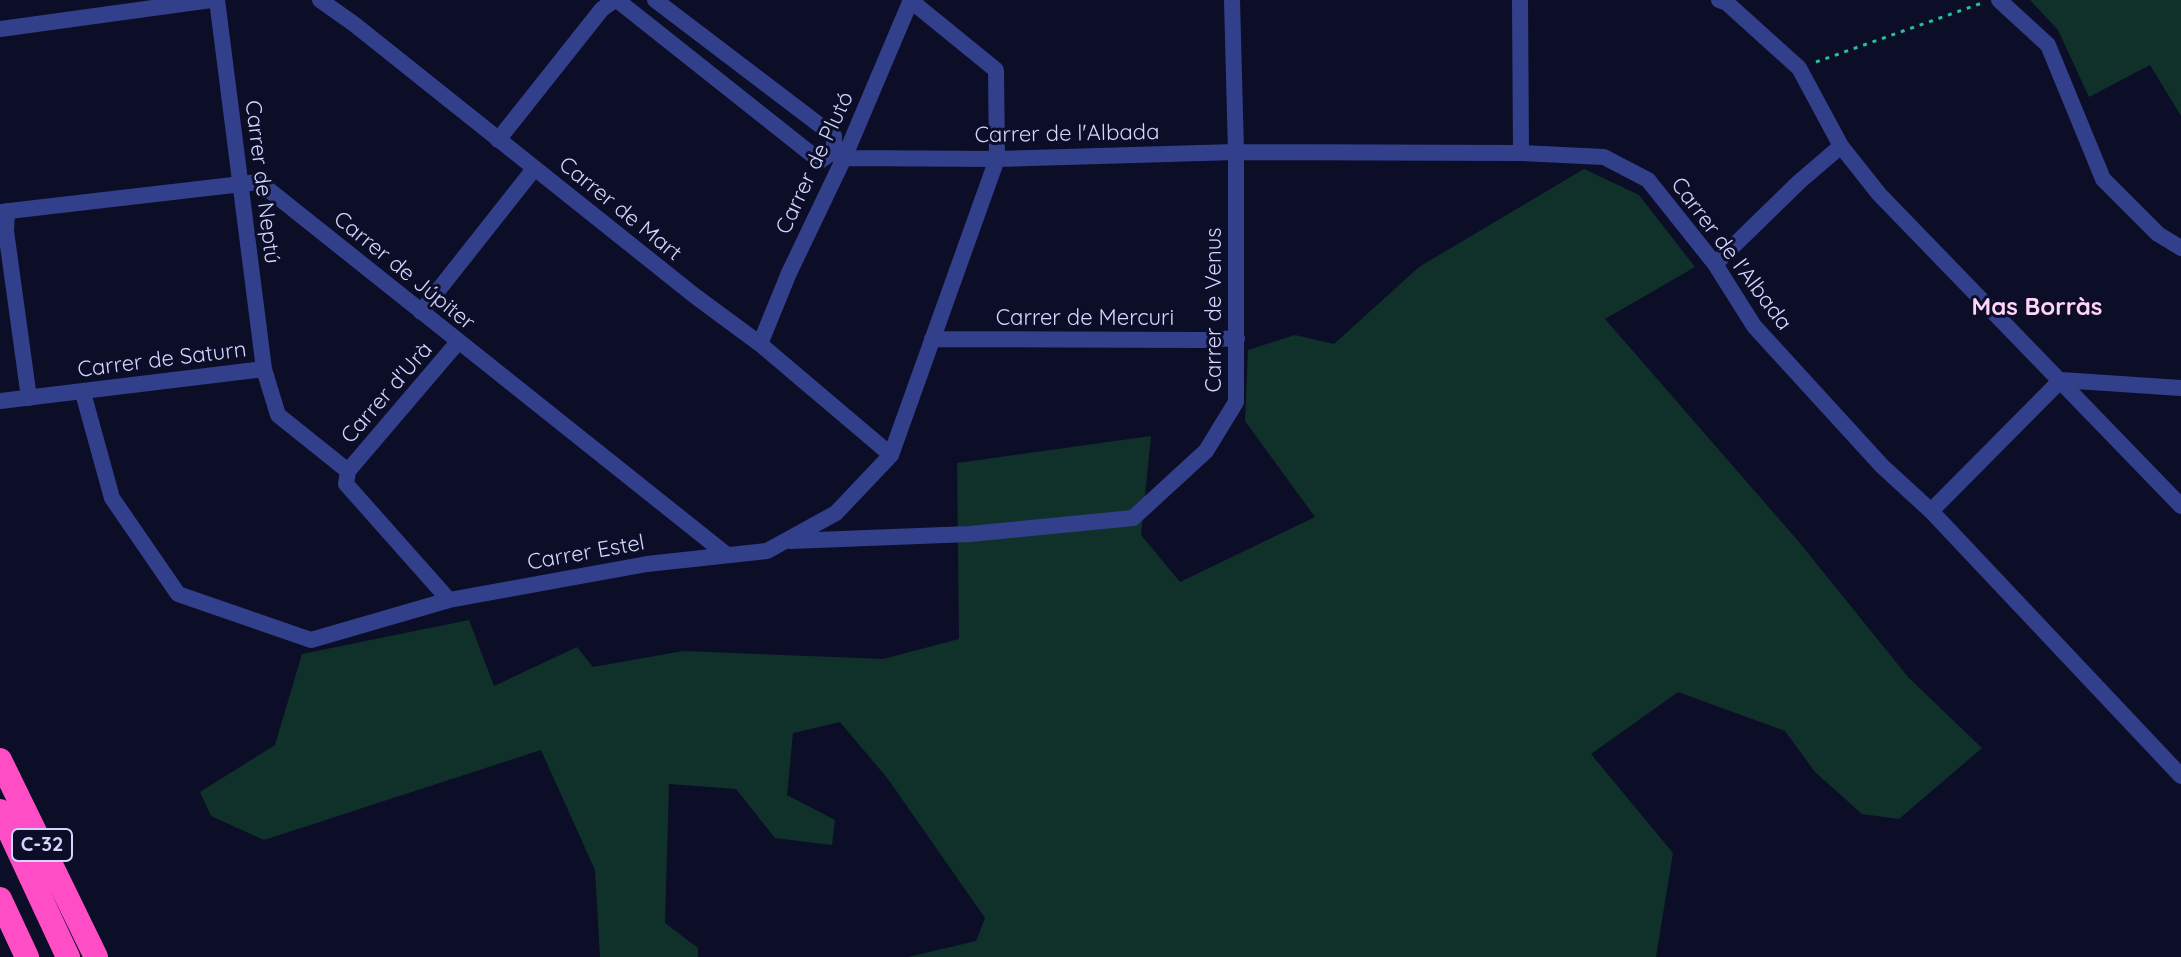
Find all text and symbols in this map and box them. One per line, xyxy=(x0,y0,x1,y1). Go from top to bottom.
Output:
street label: Carrer de Plutó xyxy=(770,88,860,238)
street label: Carrer de Neptú xyxy=(239,99,285,265)
street label: Carrer de l'Albada xyxy=(974,119,1160,149)
street label: Carrer de Mart xyxy=(553,151,687,267)
street label: Carrer de l'Albada xyxy=(1665,172,1797,336)
street label: Carrer de Júpiter xyxy=(328,206,480,336)
street label: Carrer de Venus xyxy=(1201,228,1227,392)
district label: Mas Borràs xyxy=(1972,294,2102,322)
street label: Carrer de Mercuri xyxy=(996,305,1174,331)
street label: Carrer de Saturn xyxy=(76,337,248,383)
street label: Carrer d'Urà xyxy=(336,337,438,449)
street label: Carrer Estel xyxy=(525,530,647,576)
road number: C-32 xyxy=(12,829,72,861)

